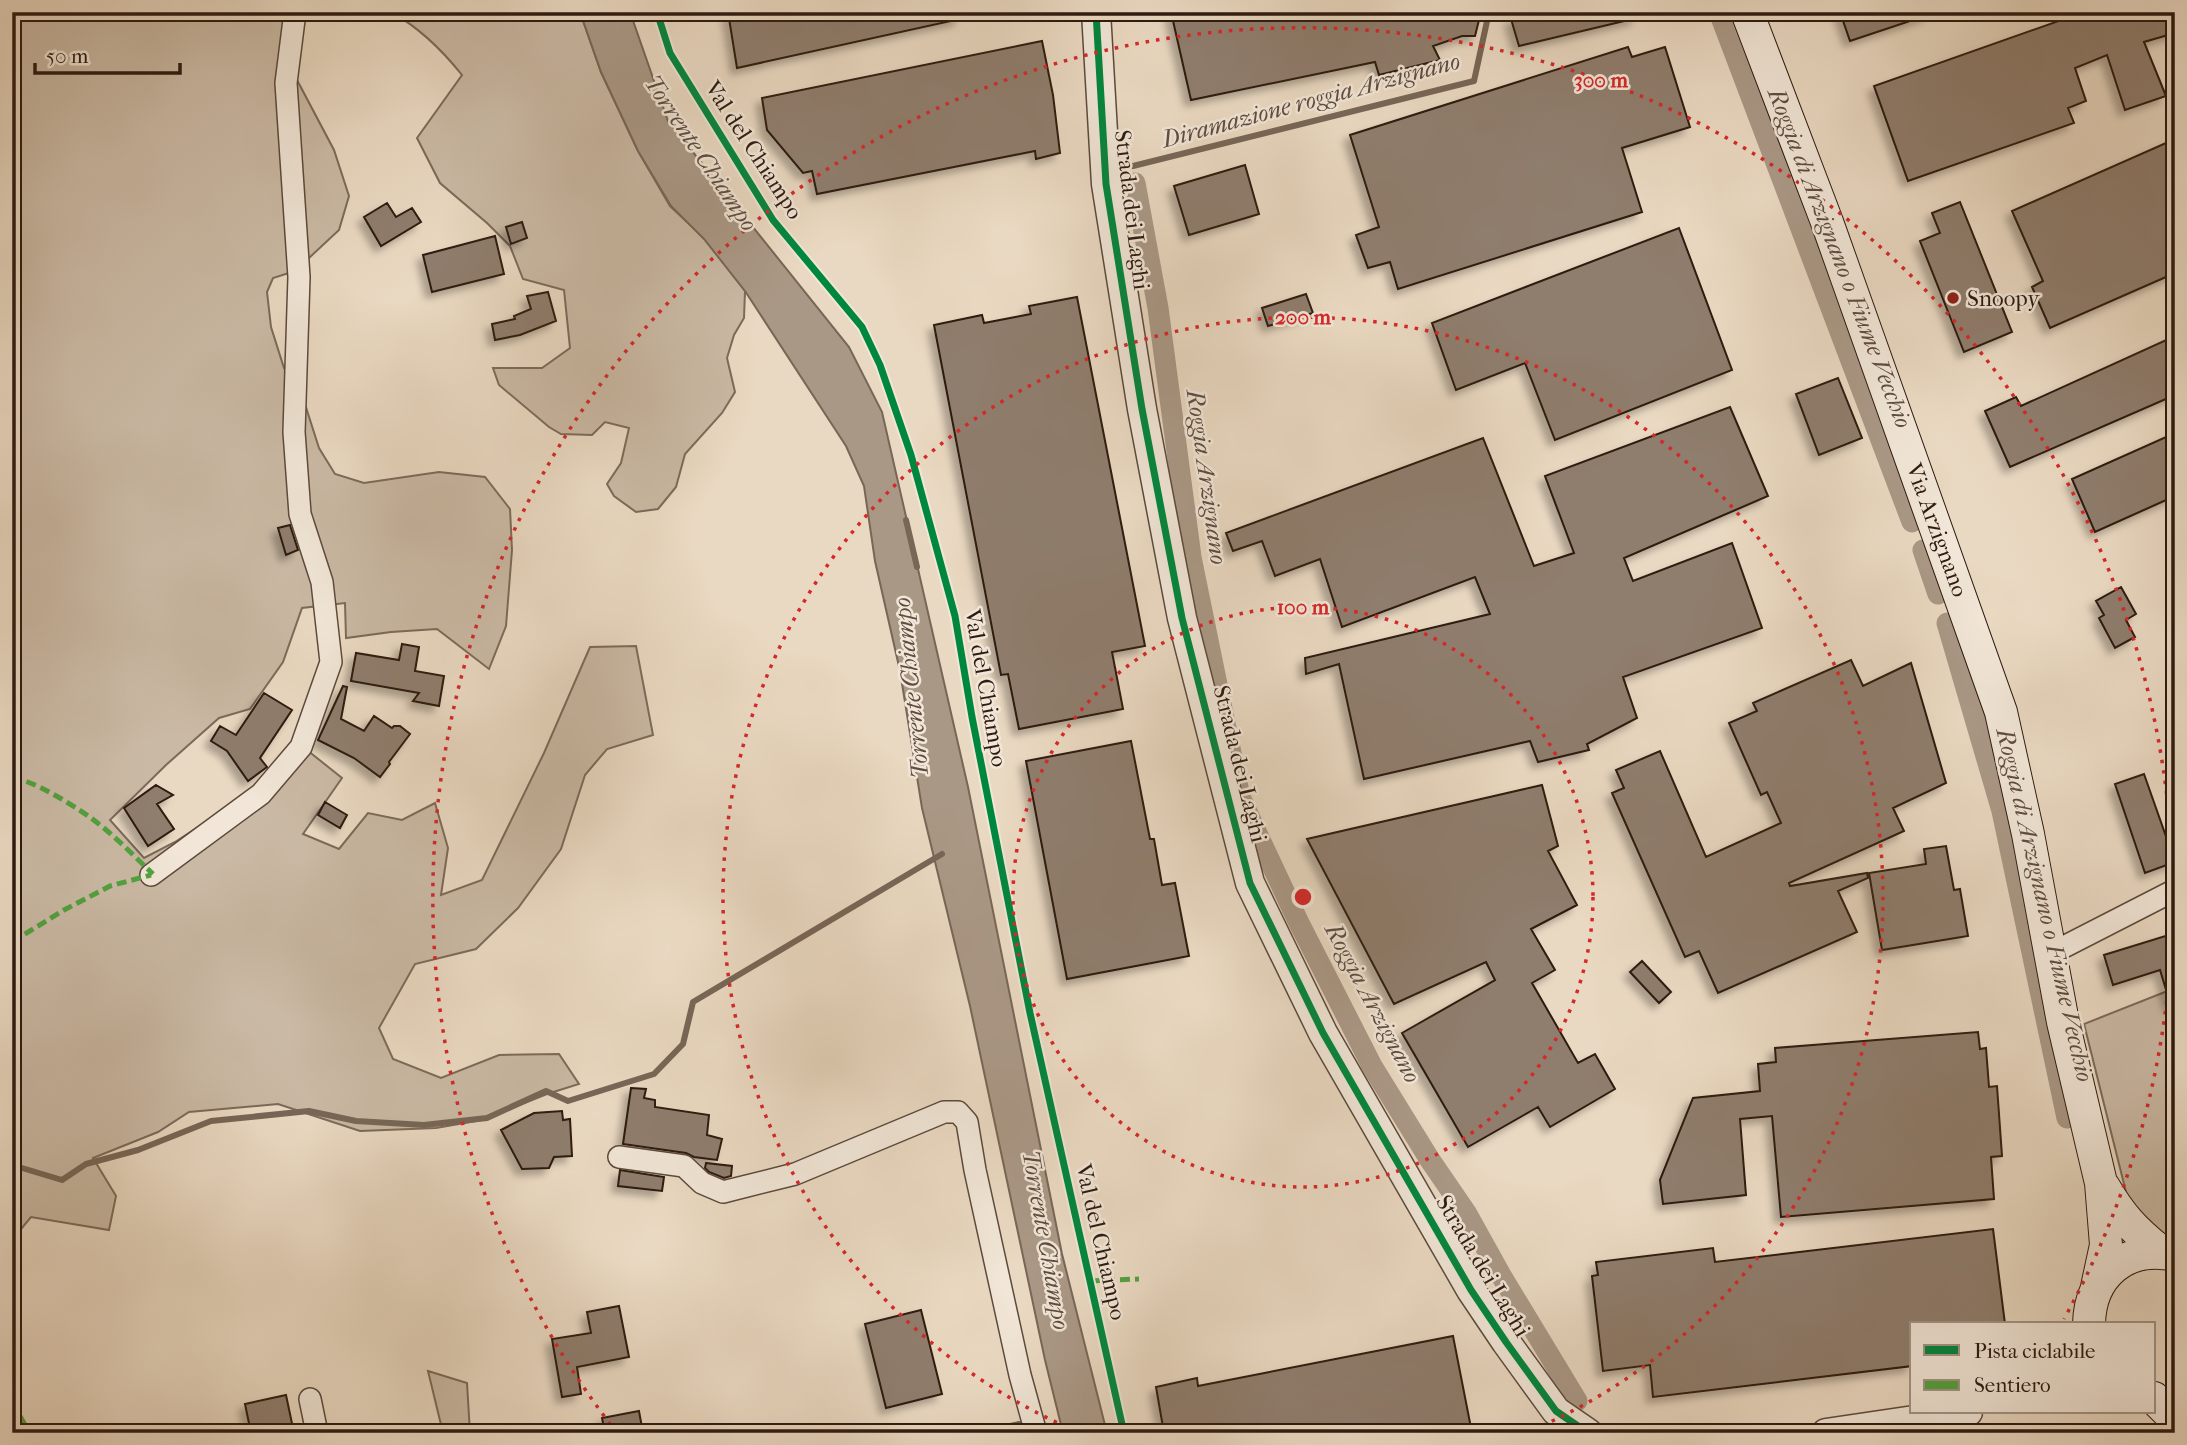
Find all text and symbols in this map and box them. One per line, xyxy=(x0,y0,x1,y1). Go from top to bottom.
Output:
scale bar xyxy=(35,32,180,76)
text: 50 m xyxy=(46,44,89,68)
water label: Diramazione roggia Arzignano xyxy=(1157,47,1463,154)
text: 300 m xyxy=(1574,68,1628,92)
water label: Torrente Chiampo xyxy=(639,70,763,236)
street label: Val del Chiampo xyxy=(699,75,809,224)
water label: Roggia di Arzignano o Fiume Vecchio xyxy=(1761,82,1918,432)
street label: Strada dei Laghi xyxy=(1109,129,1155,292)
place label: Snoopy xyxy=(1967,285,2040,312)
marker: Snoopy xyxy=(1945,290,1961,306)
text: 200 m xyxy=(1275,305,1332,329)
water label: Roggia Arzignano xyxy=(1181,386,1233,566)
street label: Via Arzignano xyxy=(1900,459,1974,600)
text: 100 m xyxy=(1277,595,1330,619)
water label: Torrente Chiampo xyxy=(888,596,934,780)
street label: Val del Chiampo xyxy=(959,606,1013,769)
street label: Strada dei Laghi xyxy=(1207,683,1273,845)
water label: Roggia di Arzignano o Fiume Vecchio xyxy=(1990,724,2099,1084)
centre of rings xyxy=(1291,885,1315,909)
water label: Roggia Arzignano xyxy=(1318,917,1427,1088)
water label: Torrente Chiampo xyxy=(1016,1148,1076,1332)
street label: Val del Chiampo xyxy=(1070,1160,1132,1323)
street label: Strada dei Laghi xyxy=(1430,1190,1536,1342)
legend xyxy=(1910,1322,2156,1414)
text: Pista ciclabile xyxy=(1974,1339,2095,1363)
text: Sentiero xyxy=(1974,1373,2051,1397)

